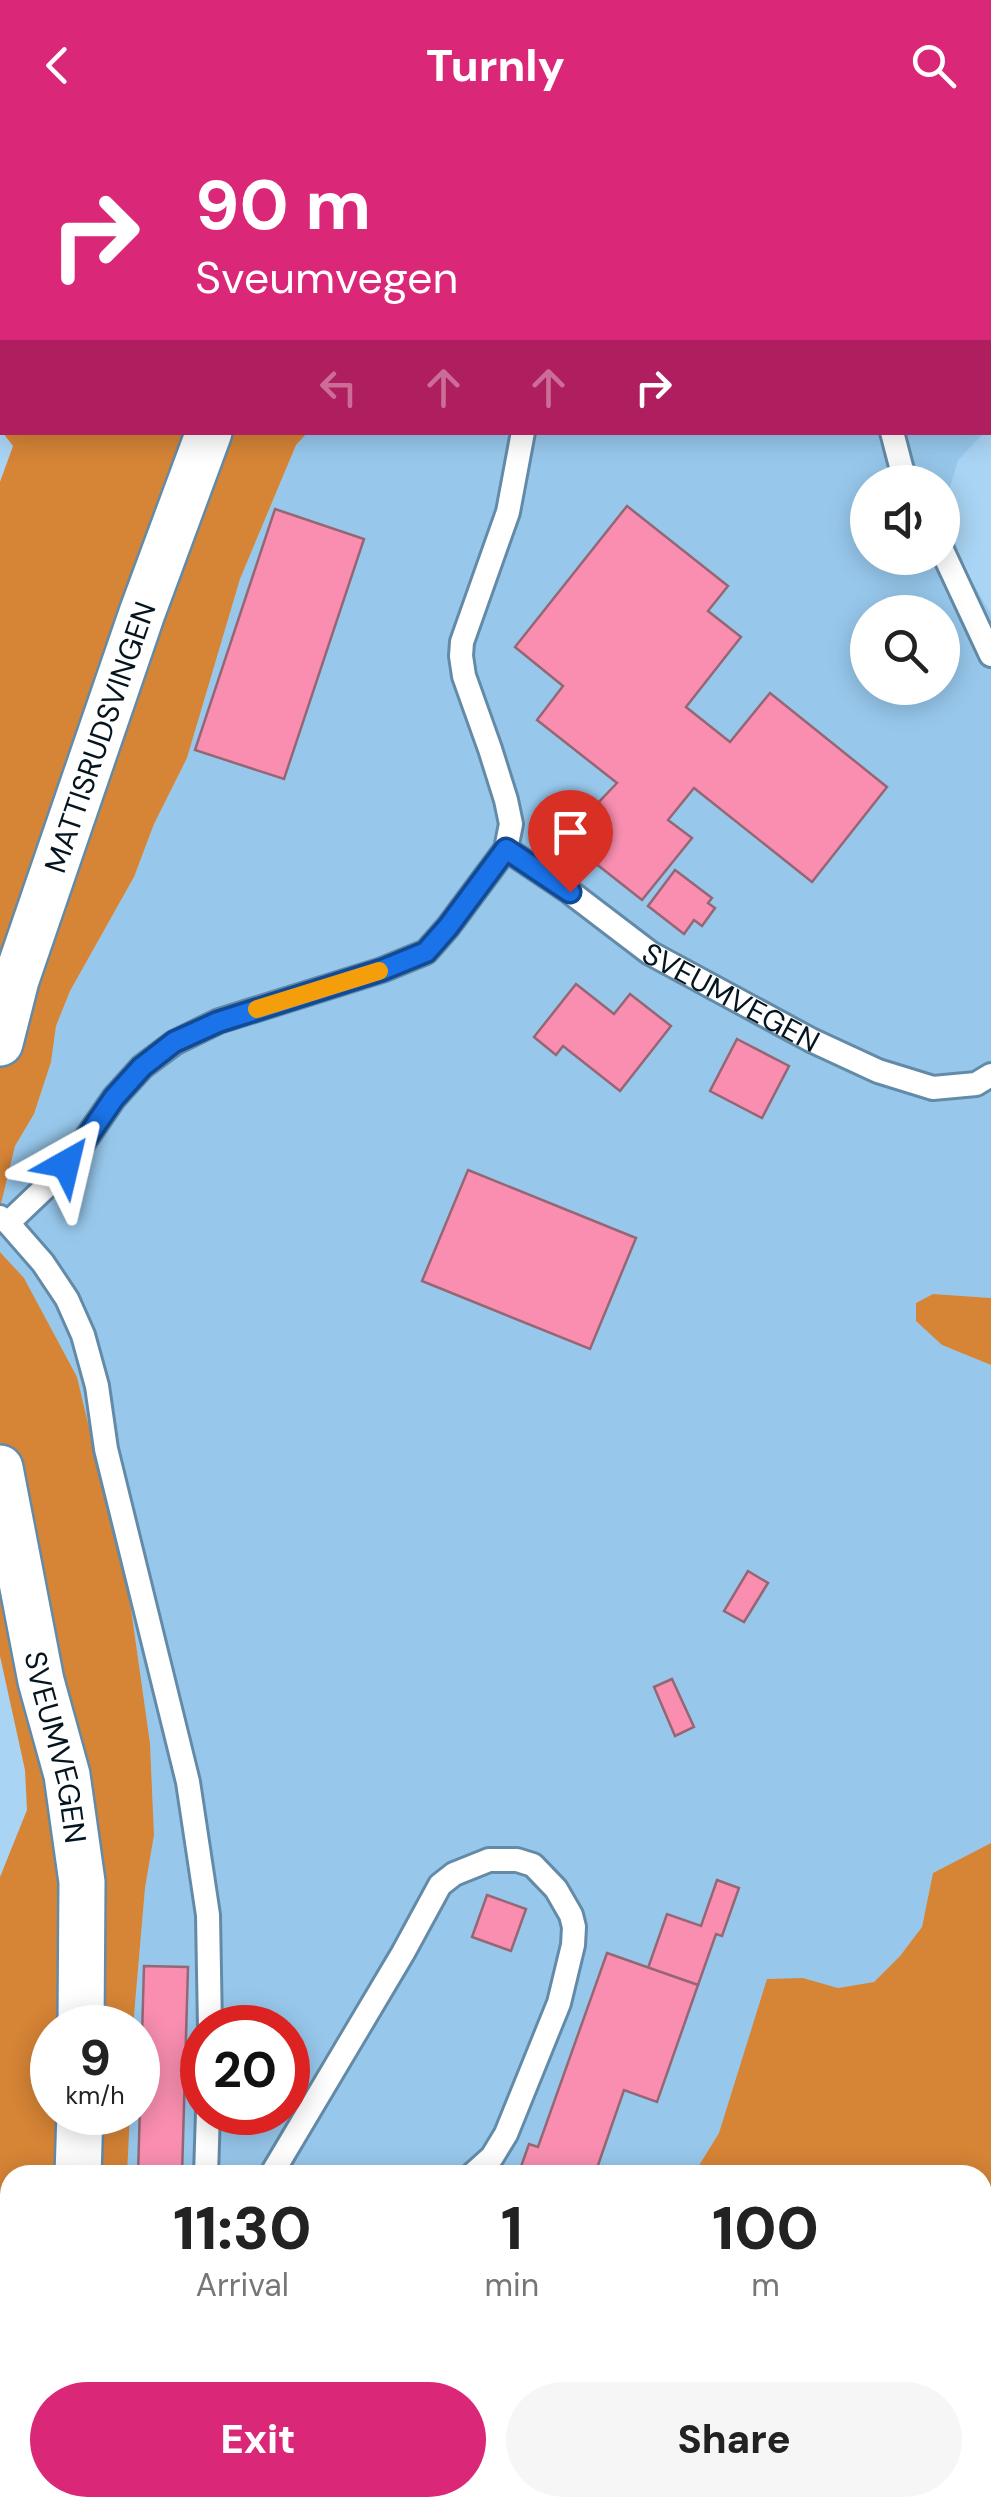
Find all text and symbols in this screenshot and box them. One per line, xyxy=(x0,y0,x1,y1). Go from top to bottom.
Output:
text: Turnly xyxy=(426,36,565,95)
icon: back xyxy=(30,38,85,93)
icon: search xyxy=(906,38,961,93)
text: 90 m xyxy=(195,160,371,251)
icon: right xyxy=(30,170,160,300)
text: Sveumvegen xyxy=(195,248,458,307)
icon: left xyxy=(311,360,366,415)
icon: ahead xyxy=(416,360,471,415)
icon: ahead xyxy=(521,360,576,415)
icon: right xyxy=(626,360,681,415)
map controls xyxy=(850,465,960,705)
button: sound xyxy=(850,465,960,575)
button: search xyxy=(850,595,960,705)
street label: MATTISRUDSVINGEN xyxy=(35,596,164,878)
pin xyxy=(528,790,613,893)
icon: arrive xyxy=(543,805,598,860)
street label: SVEUMVEGEN xyxy=(636,933,827,1061)
position arrow xyxy=(14,1112,118,1216)
street label: SVEUMVEGEN xyxy=(16,1648,96,1846)
speed limit sign: 20 xyxy=(180,2005,310,2135)
text: 9 xyxy=(79,2025,111,2091)
text: km/h xyxy=(65,2079,125,2112)
text: 11:30 xyxy=(173,2189,312,2268)
text: 1 xyxy=(501,2189,523,2268)
text: 100 xyxy=(712,2189,819,2268)
text: Arrival xyxy=(196,2264,289,2306)
text: min xyxy=(485,2264,539,2306)
text: m xyxy=(751,2264,780,2306)
button: Exit xyxy=(30,2382,486,2497)
button: Share xyxy=(506,2382,962,2497)

